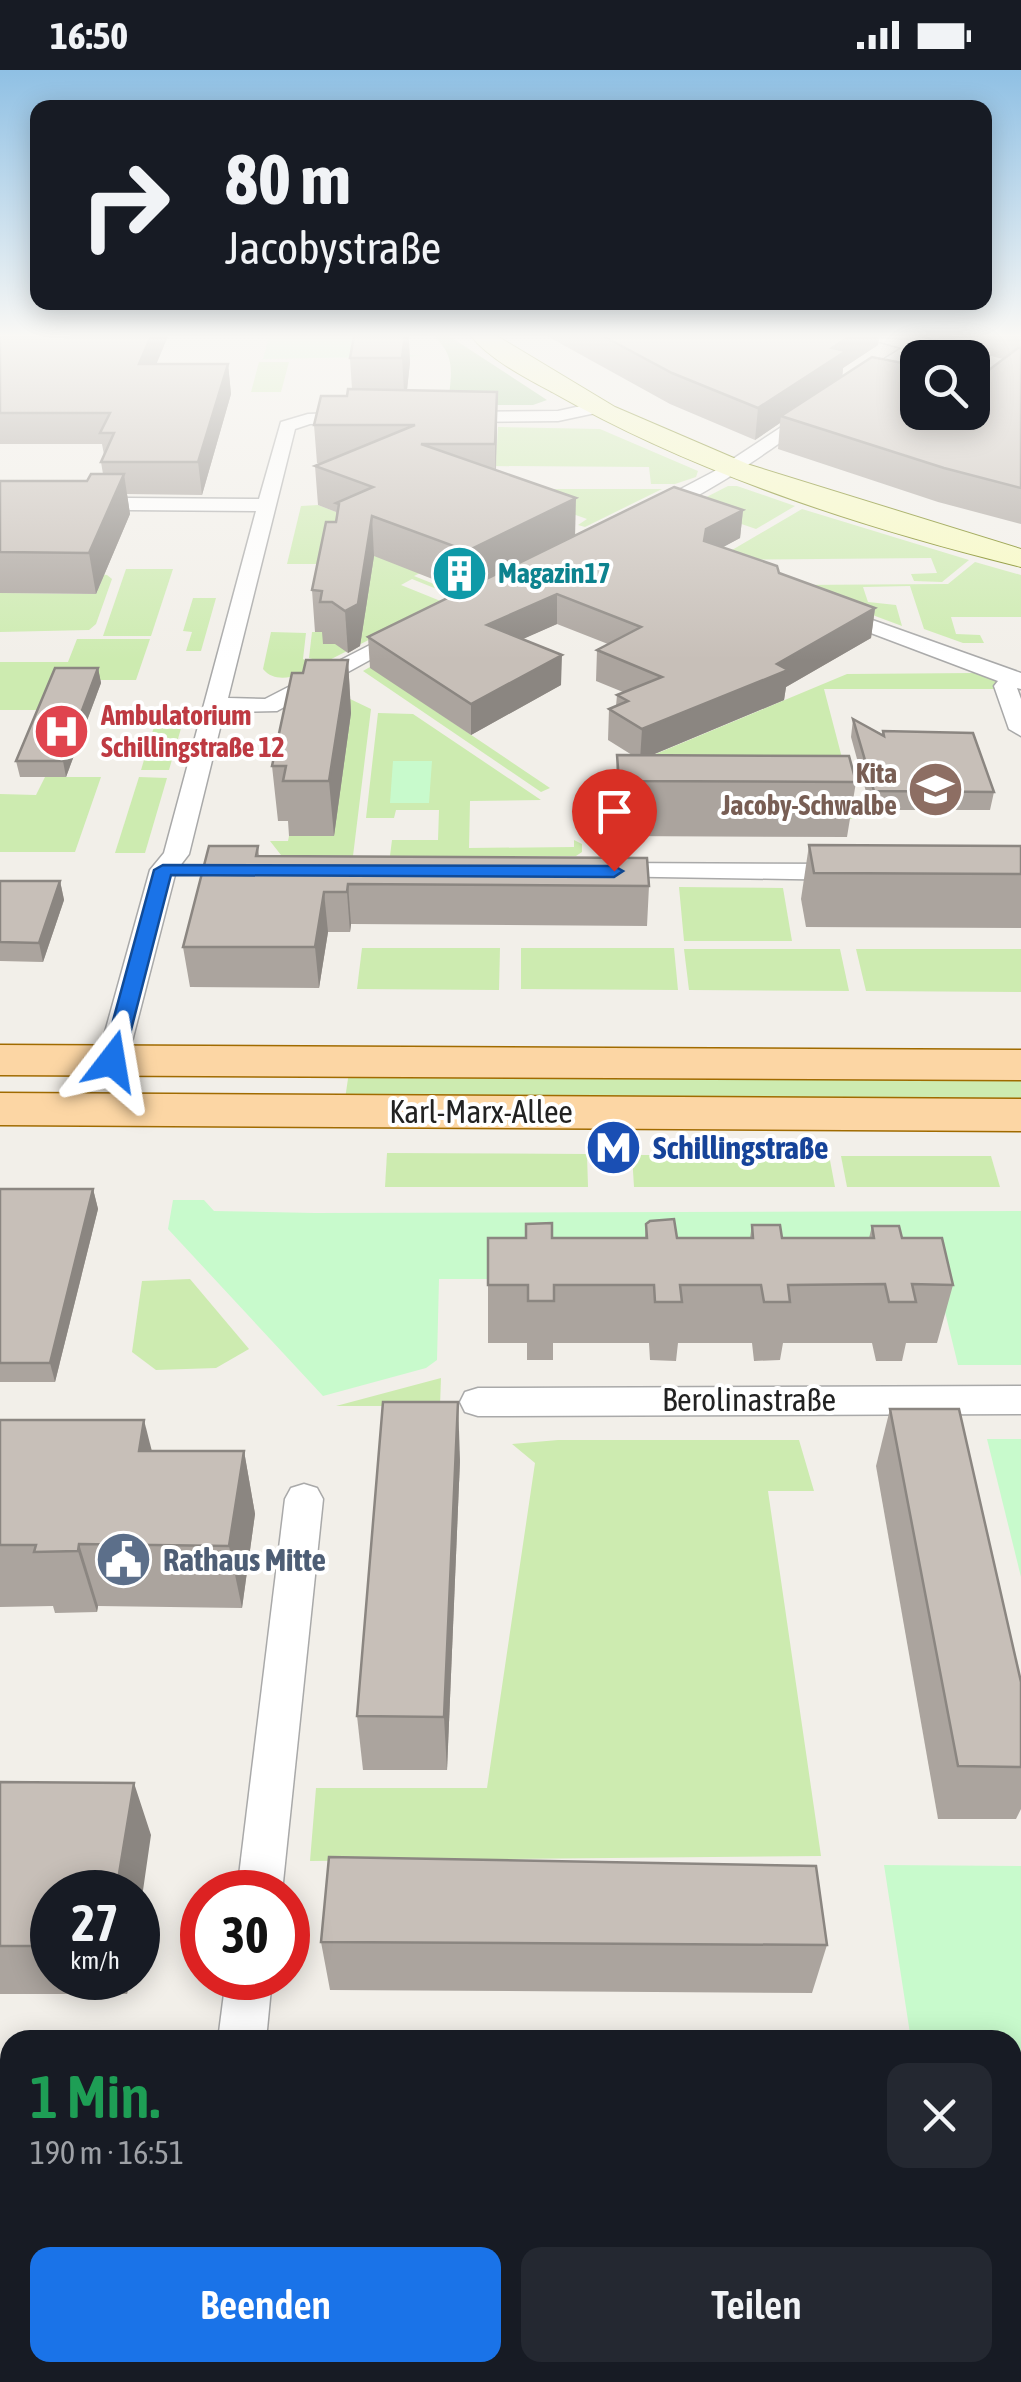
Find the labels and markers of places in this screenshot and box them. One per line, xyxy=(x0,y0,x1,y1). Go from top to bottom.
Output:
building icon: Magazin17 xyxy=(429,543,489,603)
place label: Magazin17 xyxy=(498,557,611,589)
place label: Ambulatorium Schillingstraße 12 xyxy=(100,699,285,763)
hospital icon: Ambulatorium Schillingstraße 12 xyxy=(32,701,92,761)
place label: Kita Jacoby-Schwalbe xyxy=(720,757,897,821)
school or university icon: Kita Jacoby-Schwalbe xyxy=(906,759,966,819)
pin xyxy=(572,769,657,872)
metro station icon: Schillingstraße xyxy=(584,1118,644,1178)
place label: Schillingstraße xyxy=(653,1129,829,1166)
public building icon: Rathaus Mitte xyxy=(94,1530,154,1590)
place label: Rathaus Mitte xyxy=(163,1541,326,1578)

